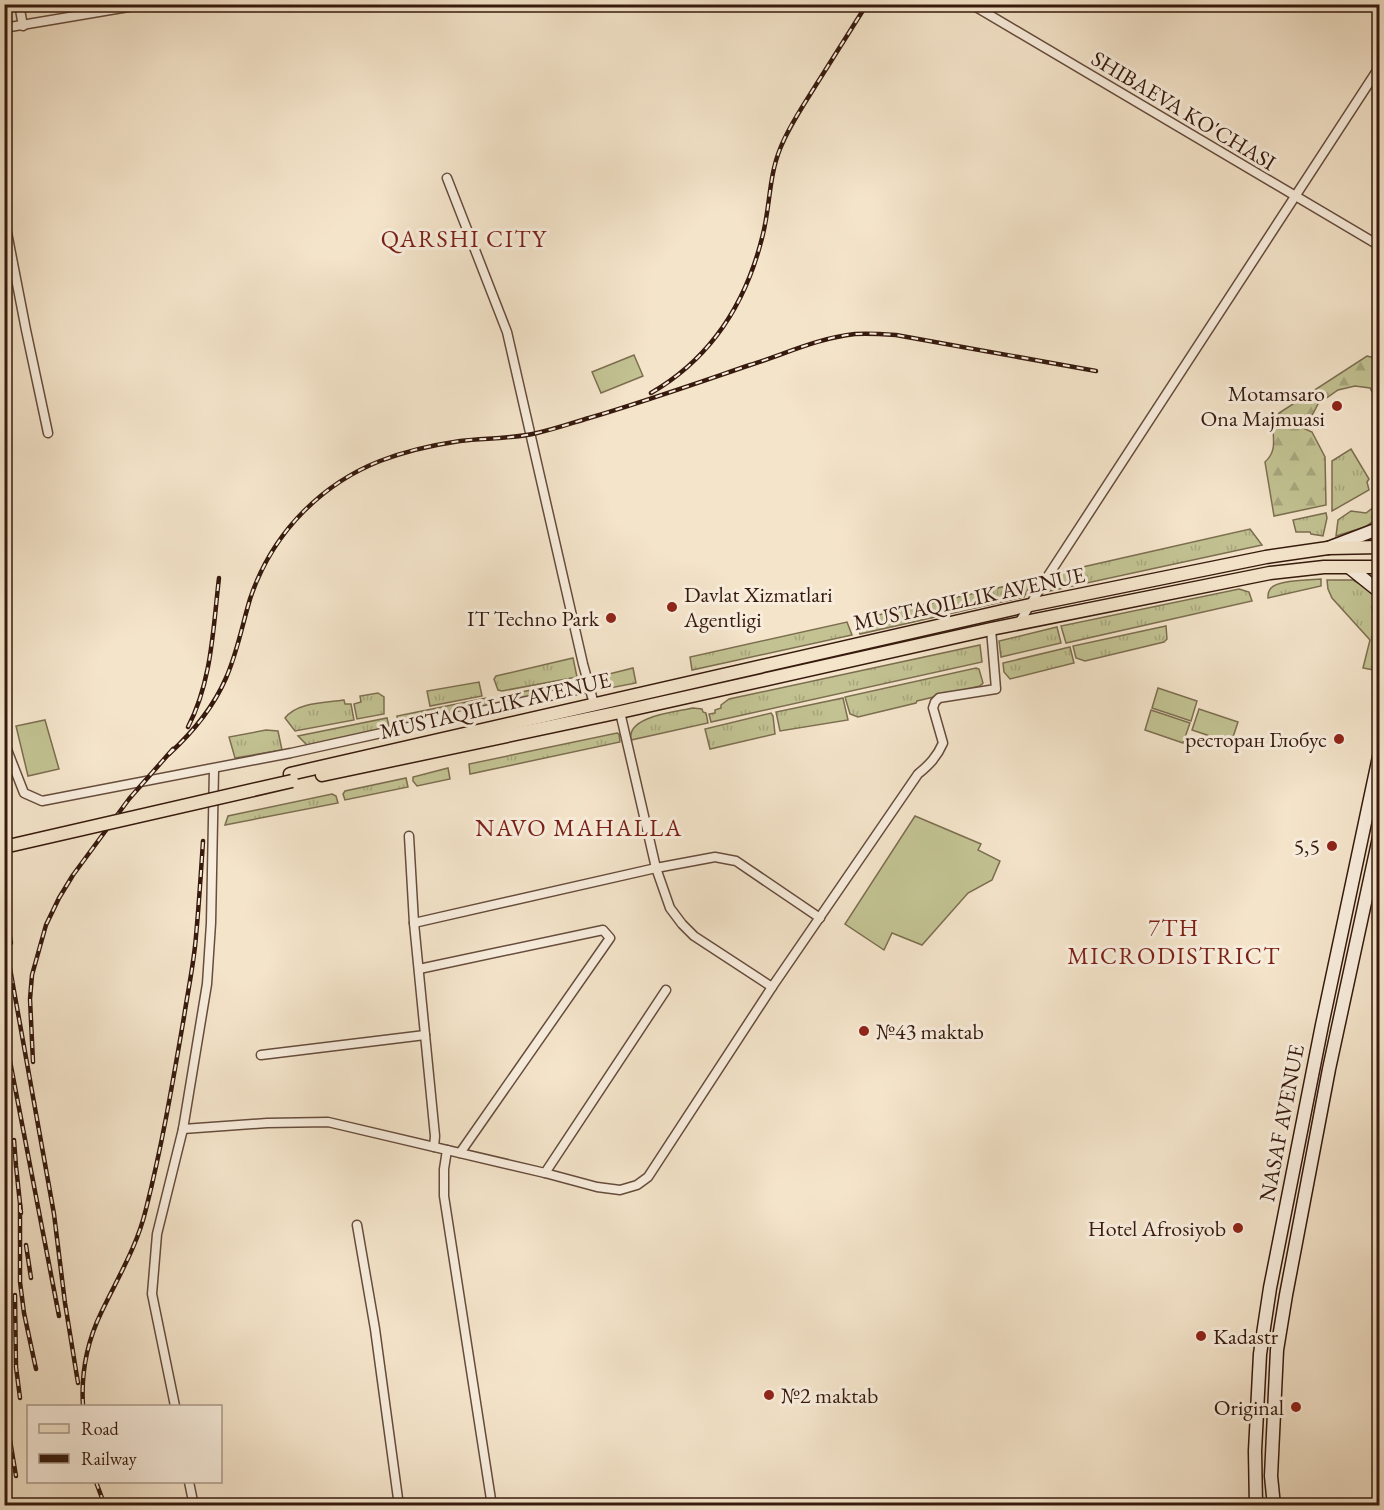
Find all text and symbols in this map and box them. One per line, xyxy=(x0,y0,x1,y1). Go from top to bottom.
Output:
street label: SHIBAEVA KO'CHASI xyxy=(1086,44,1282,177)
district label: QARSHI CITY xyxy=(381,223,547,254)
place label: Motamsaro Ona Majmuasi xyxy=(1201,379,1325,433)
marker: Motamsaro Ona Majmuasi xyxy=(1330,399,1344,413)
street label: MUSTAQILLIK AVENUE xyxy=(851,560,1088,637)
place label: Davlat Xizmatlari Agentligi xyxy=(683,580,833,634)
marker: Davlat Xizmatlari Agentligi xyxy=(665,600,679,614)
place label: IT Techno Park xyxy=(467,604,600,633)
marker: IT Techno Park xyxy=(604,611,618,625)
street label: MUSTAQILLIK AVENUE xyxy=(377,665,613,746)
place label: ресторан Глобус xyxy=(1185,725,1327,754)
marker: ресторан Глобус xyxy=(1332,732,1346,746)
district label: NAVO MAHALLA xyxy=(475,812,683,843)
place label: 5,5 xyxy=(1294,832,1320,861)
marker: 5,5 xyxy=(1325,839,1339,853)
district label: 7TH MICRODISTRICT xyxy=(1067,912,1281,971)
place label: №43 maktab xyxy=(876,1017,984,1046)
marker: №43 maktab xyxy=(857,1024,871,1038)
street label: NASAF AVENUE xyxy=(1252,1042,1311,1204)
place label: Hotel Afrosiyob xyxy=(1088,1214,1226,1243)
marker: Hotel Afrosiyob xyxy=(1231,1221,1245,1235)
place label: Kadastr xyxy=(1213,1322,1279,1351)
marker: Kadastr xyxy=(1194,1329,1208,1343)
place label: №2 maktab xyxy=(781,1381,878,1410)
marker: №2 maktab xyxy=(762,1388,776,1402)
place label: Original xyxy=(1214,1393,1284,1422)
marker: Original xyxy=(1289,1400,1303,1414)
legend xyxy=(27,1405,222,1483)
text: Road xyxy=(81,1417,120,1440)
text: Railway xyxy=(81,1447,137,1470)

